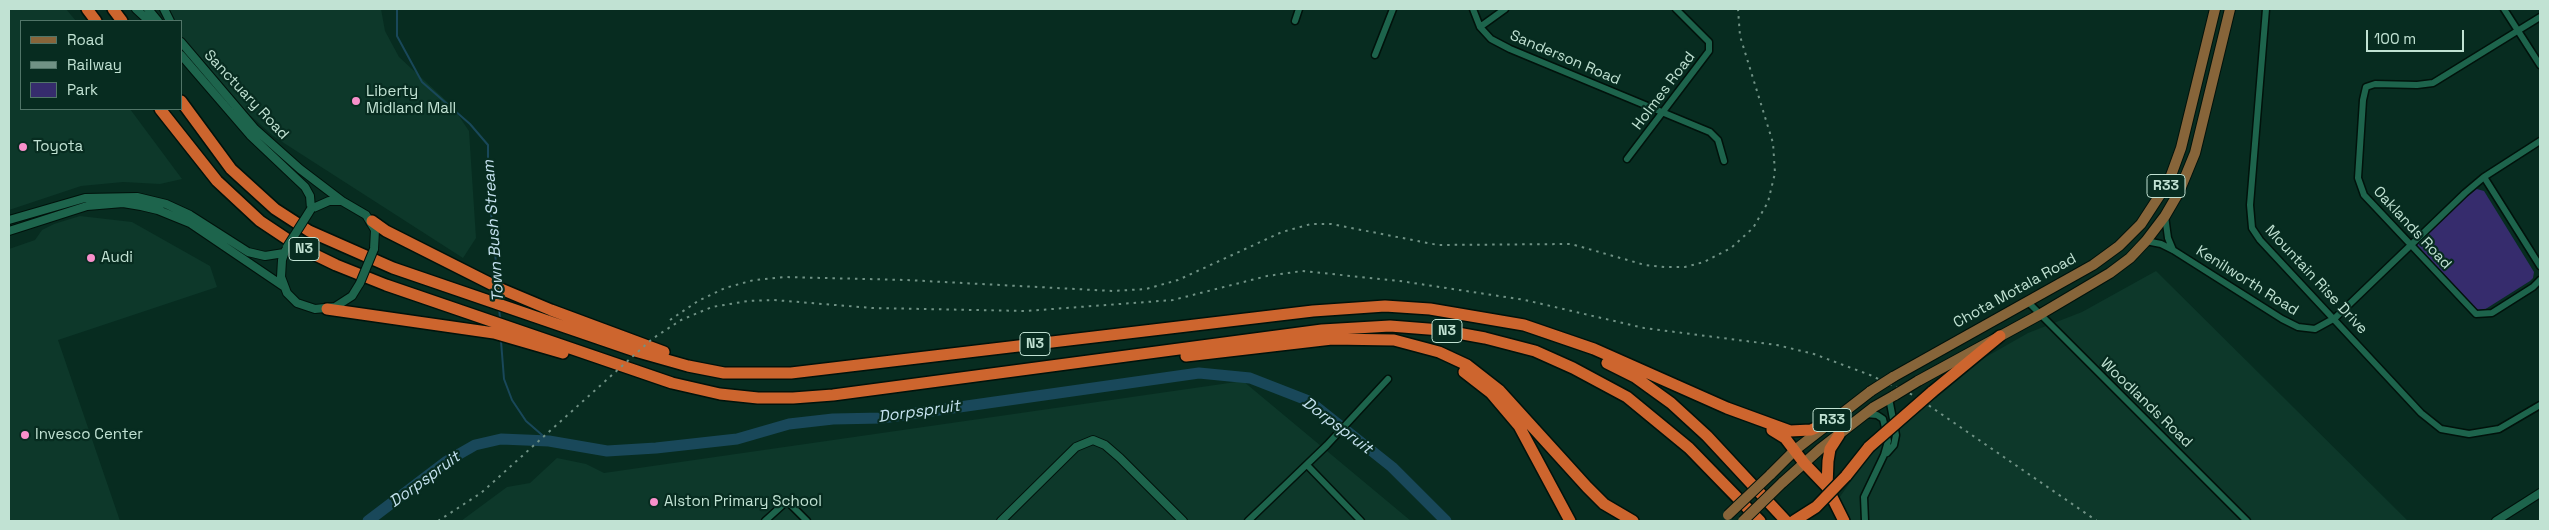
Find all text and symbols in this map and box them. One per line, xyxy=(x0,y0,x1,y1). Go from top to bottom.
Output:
legend xyxy=(20,20,182,110)
scale bar xyxy=(2369,20,2466,52)
street label: Sanderson Road xyxy=(1507,27,1623,89)
text: 100 m xyxy=(2374,29,2416,48)
text: Road xyxy=(67,30,104,49)
street label: Sanctuary Road xyxy=(200,46,292,144)
street label: Holmes Road xyxy=(1629,48,1699,134)
text: Railway xyxy=(67,55,122,74)
text: Park xyxy=(67,80,98,99)
place label: Liberty Midland Mall xyxy=(366,83,456,118)
marker: Liberty Midland Mall xyxy=(350,95,362,107)
place label: Toyota xyxy=(33,138,83,156)
marker: Toyota xyxy=(17,141,29,153)
water label: Town Bush Stream xyxy=(479,159,509,303)
road number: R33 xyxy=(2147,175,2185,198)
street label: Oaklands Road xyxy=(2369,183,2455,273)
street label: Mountain Rise Drive xyxy=(2261,222,2371,338)
road number: N3 xyxy=(289,238,319,260)
street label: Kenilworth Road xyxy=(2192,242,2302,320)
place label: Audi xyxy=(101,249,133,267)
street label: Chota Motala Road xyxy=(1950,250,2080,332)
marker: Audi xyxy=(85,252,97,264)
road number: N3 xyxy=(1432,320,1462,342)
road number: N3 xyxy=(1020,332,1050,356)
street label: Woodlands Road xyxy=(2096,355,2196,451)
water label: Dorpspruit xyxy=(1298,393,1376,459)
water label: Dorpspruit xyxy=(877,397,961,427)
road number: R33 xyxy=(1813,408,1851,432)
place label: Invesco Center xyxy=(35,426,143,444)
marker: Invesco Center xyxy=(19,429,31,441)
water label: Dorpspruit xyxy=(386,448,464,512)
place label: Alston Primary School xyxy=(664,493,822,511)
marker: Alston Primary School xyxy=(648,496,660,508)

